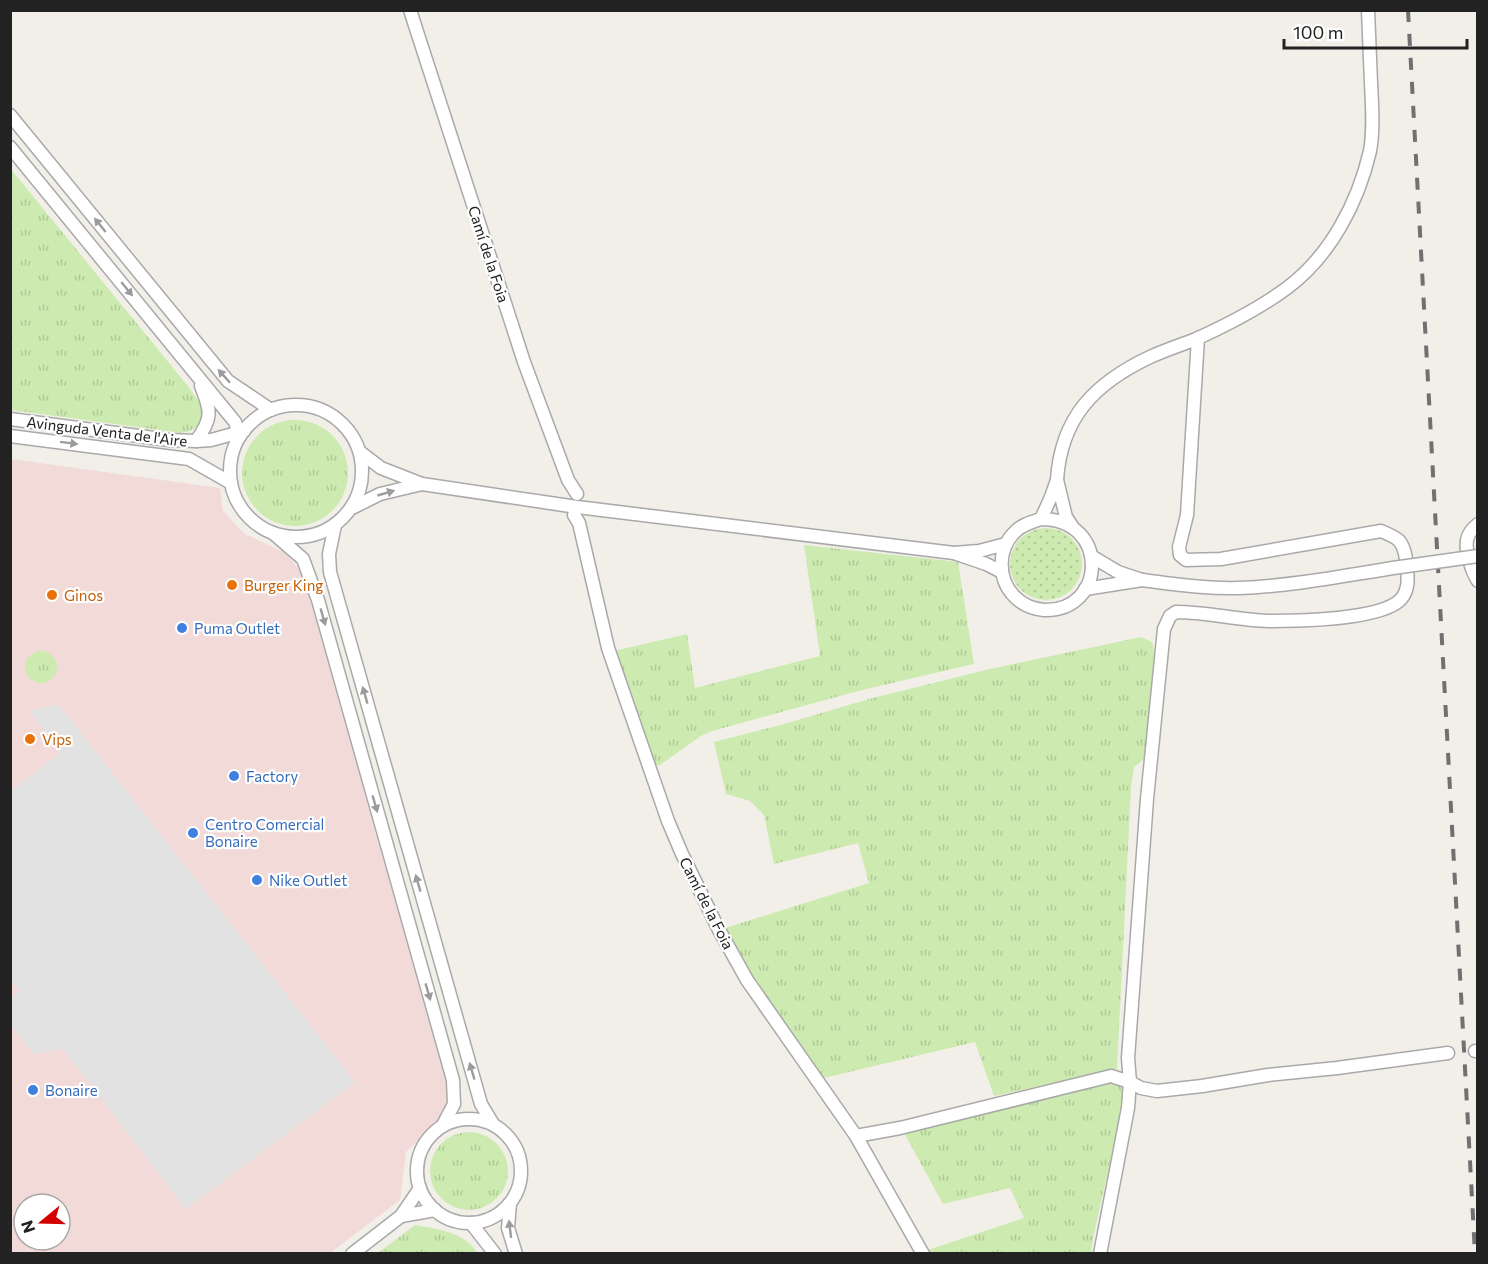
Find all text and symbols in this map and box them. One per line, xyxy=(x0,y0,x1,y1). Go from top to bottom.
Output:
scale bar xyxy=(1284,12,1467,50)
text: 100 m xyxy=(1293,21,1343,43)
street label: Camí de la Foia xyxy=(465,203,513,305)
one-way arrow xyxy=(94,217,107,233)
one-way arrow xyxy=(121,281,134,297)
one-way arrow xyxy=(217,368,231,383)
street label: Avinguda Venta de l'Aire xyxy=(26,412,188,450)
one-way arrow xyxy=(59,439,78,448)
one-way arrow xyxy=(377,488,395,497)
place label: Burger King xyxy=(244,576,323,594)
marker: Burger King xyxy=(225,578,239,592)
place label: Ginos xyxy=(64,586,103,604)
marker: Ginos xyxy=(45,588,59,602)
one-way arrow xyxy=(318,608,328,626)
place label: Puma Outlet xyxy=(194,619,280,637)
marker: Puma Outlet xyxy=(175,621,189,635)
one-way arrow xyxy=(360,686,369,704)
place label: Vips xyxy=(42,730,72,748)
marker: Vips xyxy=(23,732,37,746)
place label: Factory xyxy=(246,767,299,785)
marker: Factory xyxy=(227,769,241,783)
one-way arrow xyxy=(371,795,381,813)
place label: Centro Comercial Bonaire xyxy=(205,815,324,850)
marker: Centro Comercial Bonaire xyxy=(186,826,200,840)
street label: Camí de la Foia xyxy=(676,854,738,952)
place label: Nike Outlet xyxy=(269,871,347,889)
marker: Nike Outlet xyxy=(250,873,264,887)
one-way arrow xyxy=(413,874,422,892)
one-way arrow xyxy=(424,983,434,1001)
one-way arrow xyxy=(467,1061,476,1079)
place label: Bonaire xyxy=(45,1081,98,1099)
marker: Bonaire xyxy=(26,1083,40,1097)
north arrow xyxy=(12,1192,72,1252)
text: N xyxy=(16,1218,38,1236)
one-way arrow xyxy=(506,1219,515,1238)

